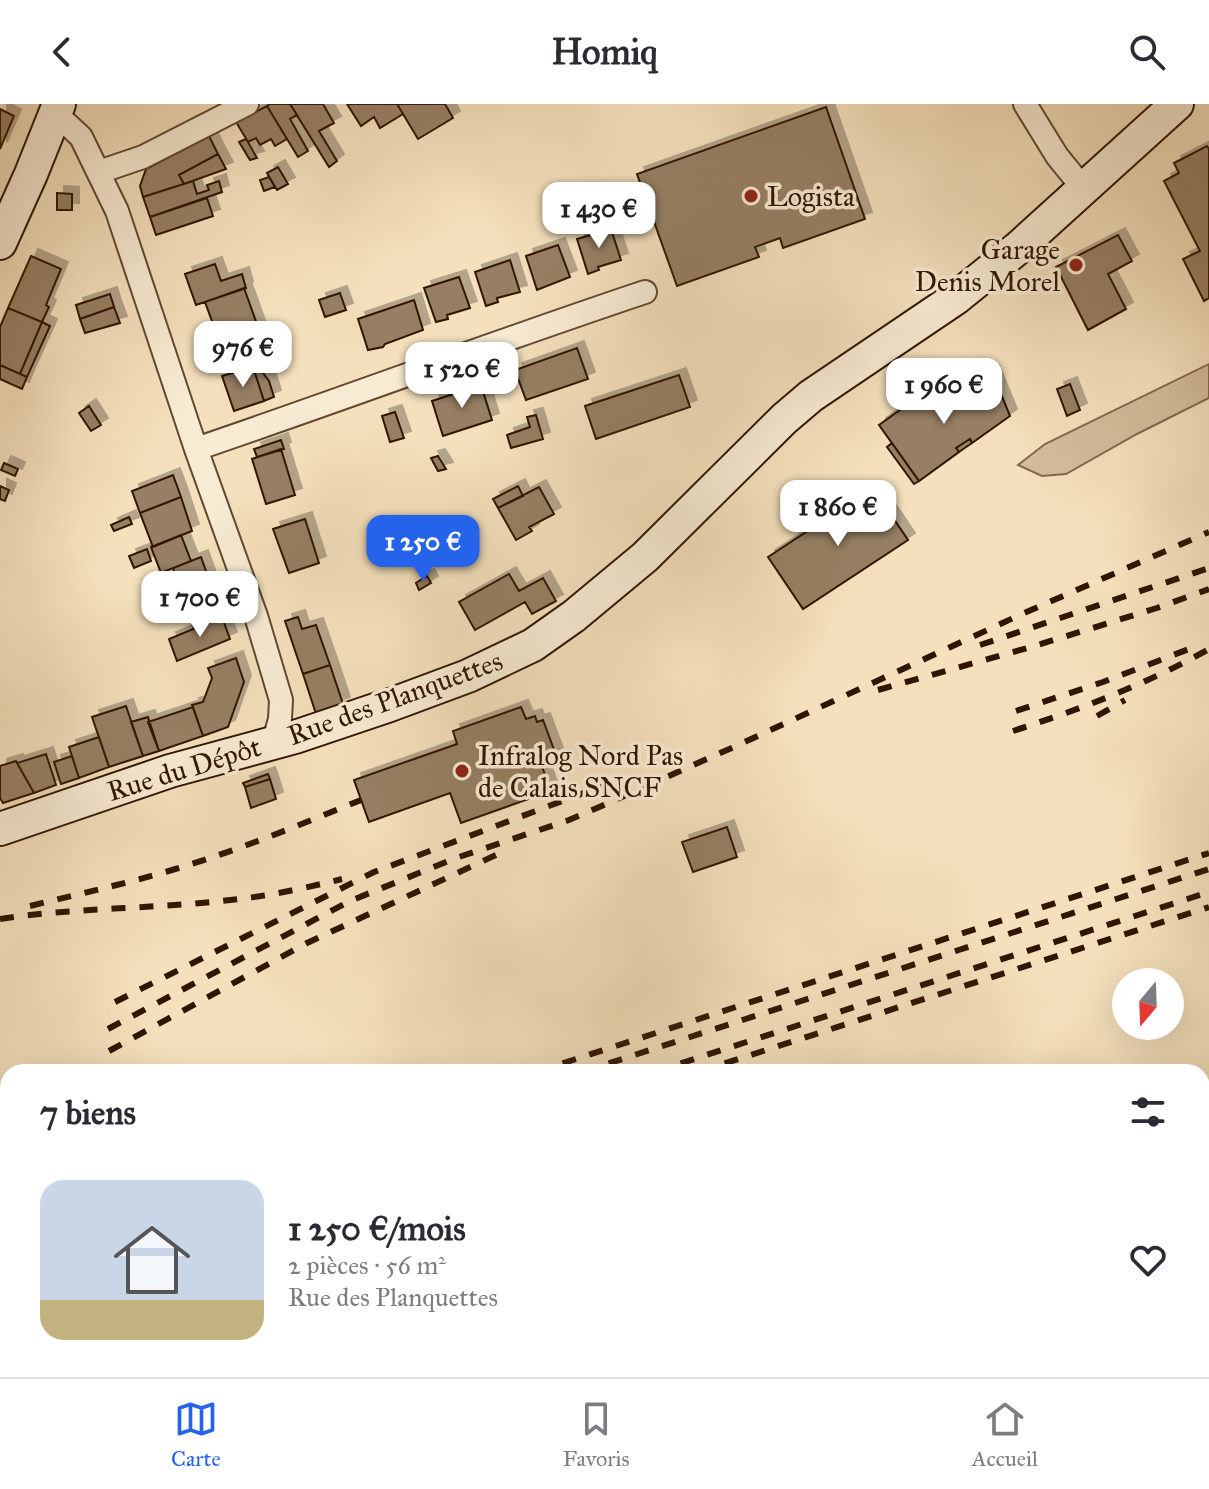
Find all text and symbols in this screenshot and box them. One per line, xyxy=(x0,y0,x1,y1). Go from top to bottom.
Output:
icon: back xyxy=(40,30,84,74)
text: Homiq xyxy=(551,30,658,74)
icon: search xyxy=(1125,30,1169,74)
place label: Logista xyxy=(767,179,855,214)
pin: 1 430 € xyxy=(525,182,673,250)
marker: Logista xyxy=(742,187,760,205)
text: 1 430 € xyxy=(560,192,638,224)
place label: Garage Denis Morel xyxy=(915,232,1060,299)
marker: Garage Denis Morel xyxy=(1067,256,1085,274)
pin: 976 € xyxy=(187,321,299,389)
text: 976 € xyxy=(212,331,274,363)
pin: 1 520 € xyxy=(388,342,536,410)
text: 1 520 € xyxy=(423,352,501,384)
pin: 1 960 € xyxy=(870,358,1018,426)
text: 1 960 € xyxy=(904,368,984,400)
pin: 1 860 € xyxy=(764,480,912,548)
text: 1 860 € xyxy=(798,490,878,522)
pin: 1 250 € xyxy=(349,515,497,583)
text: 1 250 € xyxy=(384,525,462,557)
pin: 1 700 € xyxy=(126,571,274,639)
text: 1 700 € xyxy=(159,581,241,613)
street label: Rue des Planquettes xyxy=(283,643,507,753)
street label: Rue du Dépôt xyxy=(103,729,265,809)
place label: Infralog Nord Pas de Calais SNCF xyxy=(478,738,683,805)
marker: Infralog Nord Pas de Calais SNCF xyxy=(453,762,471,780)
north arrow xyxy=(1112,968,1184,1040)
map controls xyxy=(1112,968,1184,1040)
icon: filters xyxy=(1126,1090,1170,1134)
text: 7 biens xyxy=(40,1092,136,1133)
text: 1 250 €/mois xyxy=(288,1208,466,1249)
icon: home xyxy=(104,1212,200,1308)
icon: heart xyxy=(1126,1238,1170,1282)
text: 2 pièces · 56 m² xyxy=(288,1249,446,1281)
text: Rue des Planquettes xyxy=(288,1281,498,1313)
tab: Carte xyxy=(171,1397,221,1472)
tab: Favoris xyxy=(563,1397,630,1472)
tab: Accueil xyxy=(972,1397,1038,1472)

